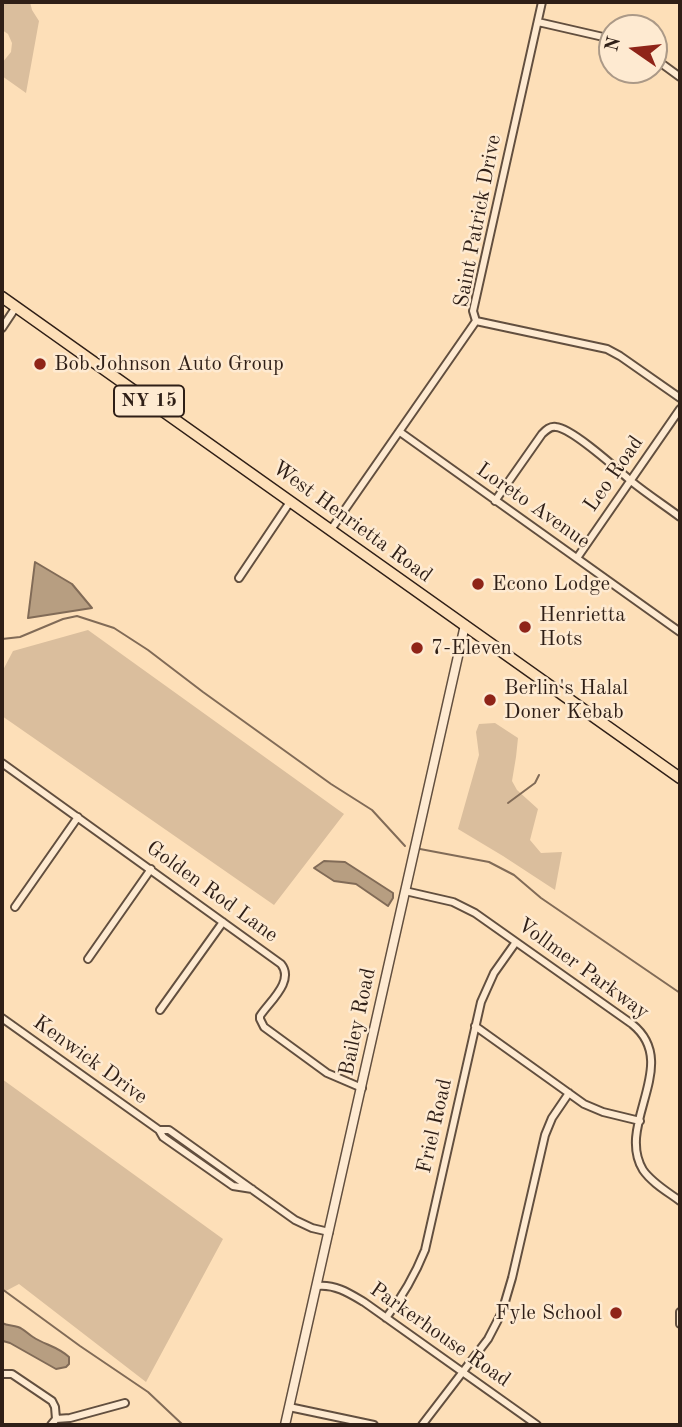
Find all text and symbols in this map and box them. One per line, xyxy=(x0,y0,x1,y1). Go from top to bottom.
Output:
north arrow xyxy=(598,14,668,84)
text: N xyxy=(603,35,625,54)
street label: Saint Patrick Drive xyxy=(449,133,507,309)
place label: Bob Johnson Auto Group xyxy=(54,351,284,377)
marker: Bob Johnson Auto Group xyxy=(32,356,48,372)
road number: NY 15 xyxy=(114,386,184,416)
street label: Leo Road xyxy=(579,431,649,517)
street label: West Henrietta Road xyxy=(267,455,437,589)
street label: Loreto Avenue xyxy=(471,458,595,554)
place label: Econo Lodge xyxy=(492,571,610,597)
marker: Econo Lodge xyxy=(470,576,486,592)
place label: Henrietta Hots xyxy=(539,602,626,652)
marker: Henrietta Hots xyxy=(517,619,533,635)
place label: 7-Eleven xyxy=(431,635,512,661)
marker: 7-Eleven xyxy=(409,640,425,656)
place label: Berlin's Halal Doner Kebab xyxy=(504,675,628,725)
marker: Berlin's Halal Doner Kebab xyxy=(482,692,498,708)
street label: Golden Rod Lane xyxy=(141,836,283,948)
street label: Vollmer Parkway xyxy=(512,913,654,1025)
street label: Bailey Road xyxy=(334,966,382,1078)
street label: Kenwick Drive xyxy=(28,1010,152,1110)
street label: Friel Road xyxy=(412,1076,458,1176)
street label: Parkerhouse Road xyxy=(365,1277,515,1393)
place label: Fyle School xyxy=(495,1300,602,1326)
marker: Fyle School xyxy=(608,1305,624,1321)

